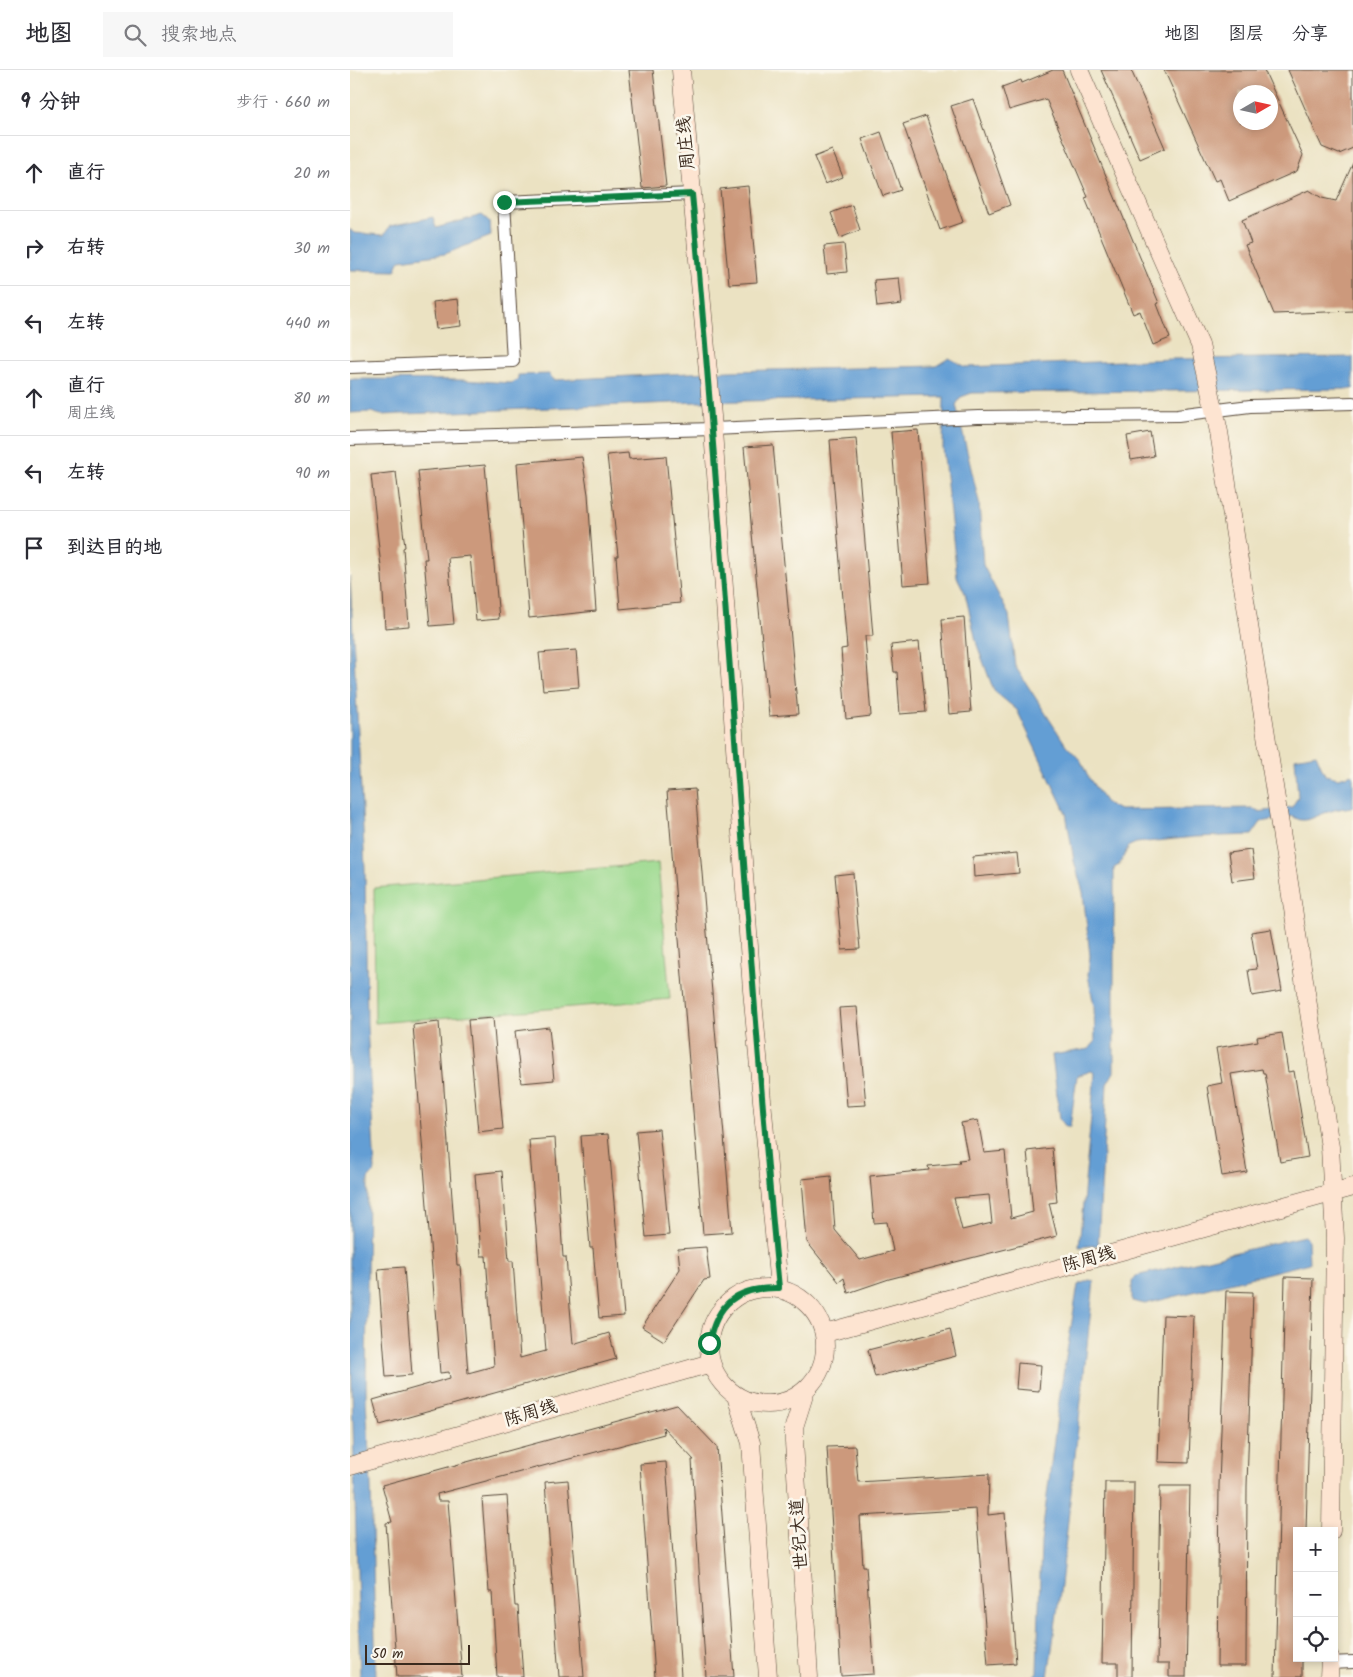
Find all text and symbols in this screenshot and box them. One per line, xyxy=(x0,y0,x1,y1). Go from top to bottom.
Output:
search box xyxy=(103,12,453,57)
text: 地图 xyxy=(25,15,73,54)
text: 搜索地点 xyxy=(161,20,237,50)
text: 地图 xyxy=(1164,20,1200,49)
text: 图层 xyxy=(1228,20,1264,49)
text: 分享 xyxy=(1292,20,1328,49)
icon: search xyxy=(121,21,149,49)
north arrow xyxy=(1233,85,1278,130)
text: 9 分钟 xyxy=(20,86,81,119)
text: 步行 · 660 m xyxy=(236,90,330,115)
street label: 周庄线 xyxy=(670,115,704,171)
text: 直行 xyxy=(67,158,105,188)
icon: ahead xyxy=(20,159,48,187)
text: 20 m xyxy=(294,161,330,186)
route end xyxy=(493,191,516,214)
text: 右转 xyxy=(67,233,105,263)
icon: right xyxy=(20,234,48,262)
text: 30 m xyxy=(294,236,330,261)
text: 左转 xyxy=(67,308,105,338)
icon: left xyxy=(20,309,48,337)
text: 440 m xyxy=(285,311,330,336)
text: 直行 xyxy=(67,371,105,401)
icon: ahead xyxy=(20,384,48,412)
text: 80 m xyxy=(293,386,330,411)
text: 周庄线 xyxy=(67,401,115,426)
text: 左转 xyxy=(67,458,105,488)
icon: left xyxy=(20,459,48,487)
text: 90 m xyxy=(295,461,330,486)
text: 到达目的地 xyxy=(67,533,162,563)
icon: arrive xyxy=(20,534,48,562)
street label: 陈周线 xyxy=(1059,1239,1119,1281)
route start xyxy=(698,1332,721,1355)
street label: 陈周线 xyxy=(501,1393,561,1435)
street label: 世纪大道 xyxy=(783,1497,817,1571)
map controls xyxy=(1293,1527,1338,1662)
button: + xyxy=(1293,1527,1338,1572)
button: − xyxy=(1293,1572,1338,1617)
button: locate xyxy=(1293,1617,1338,1662)
scale bar xyxy=(365,1642,470,1665)
text: 50 m xyxy=(372,1643,403,1665)

